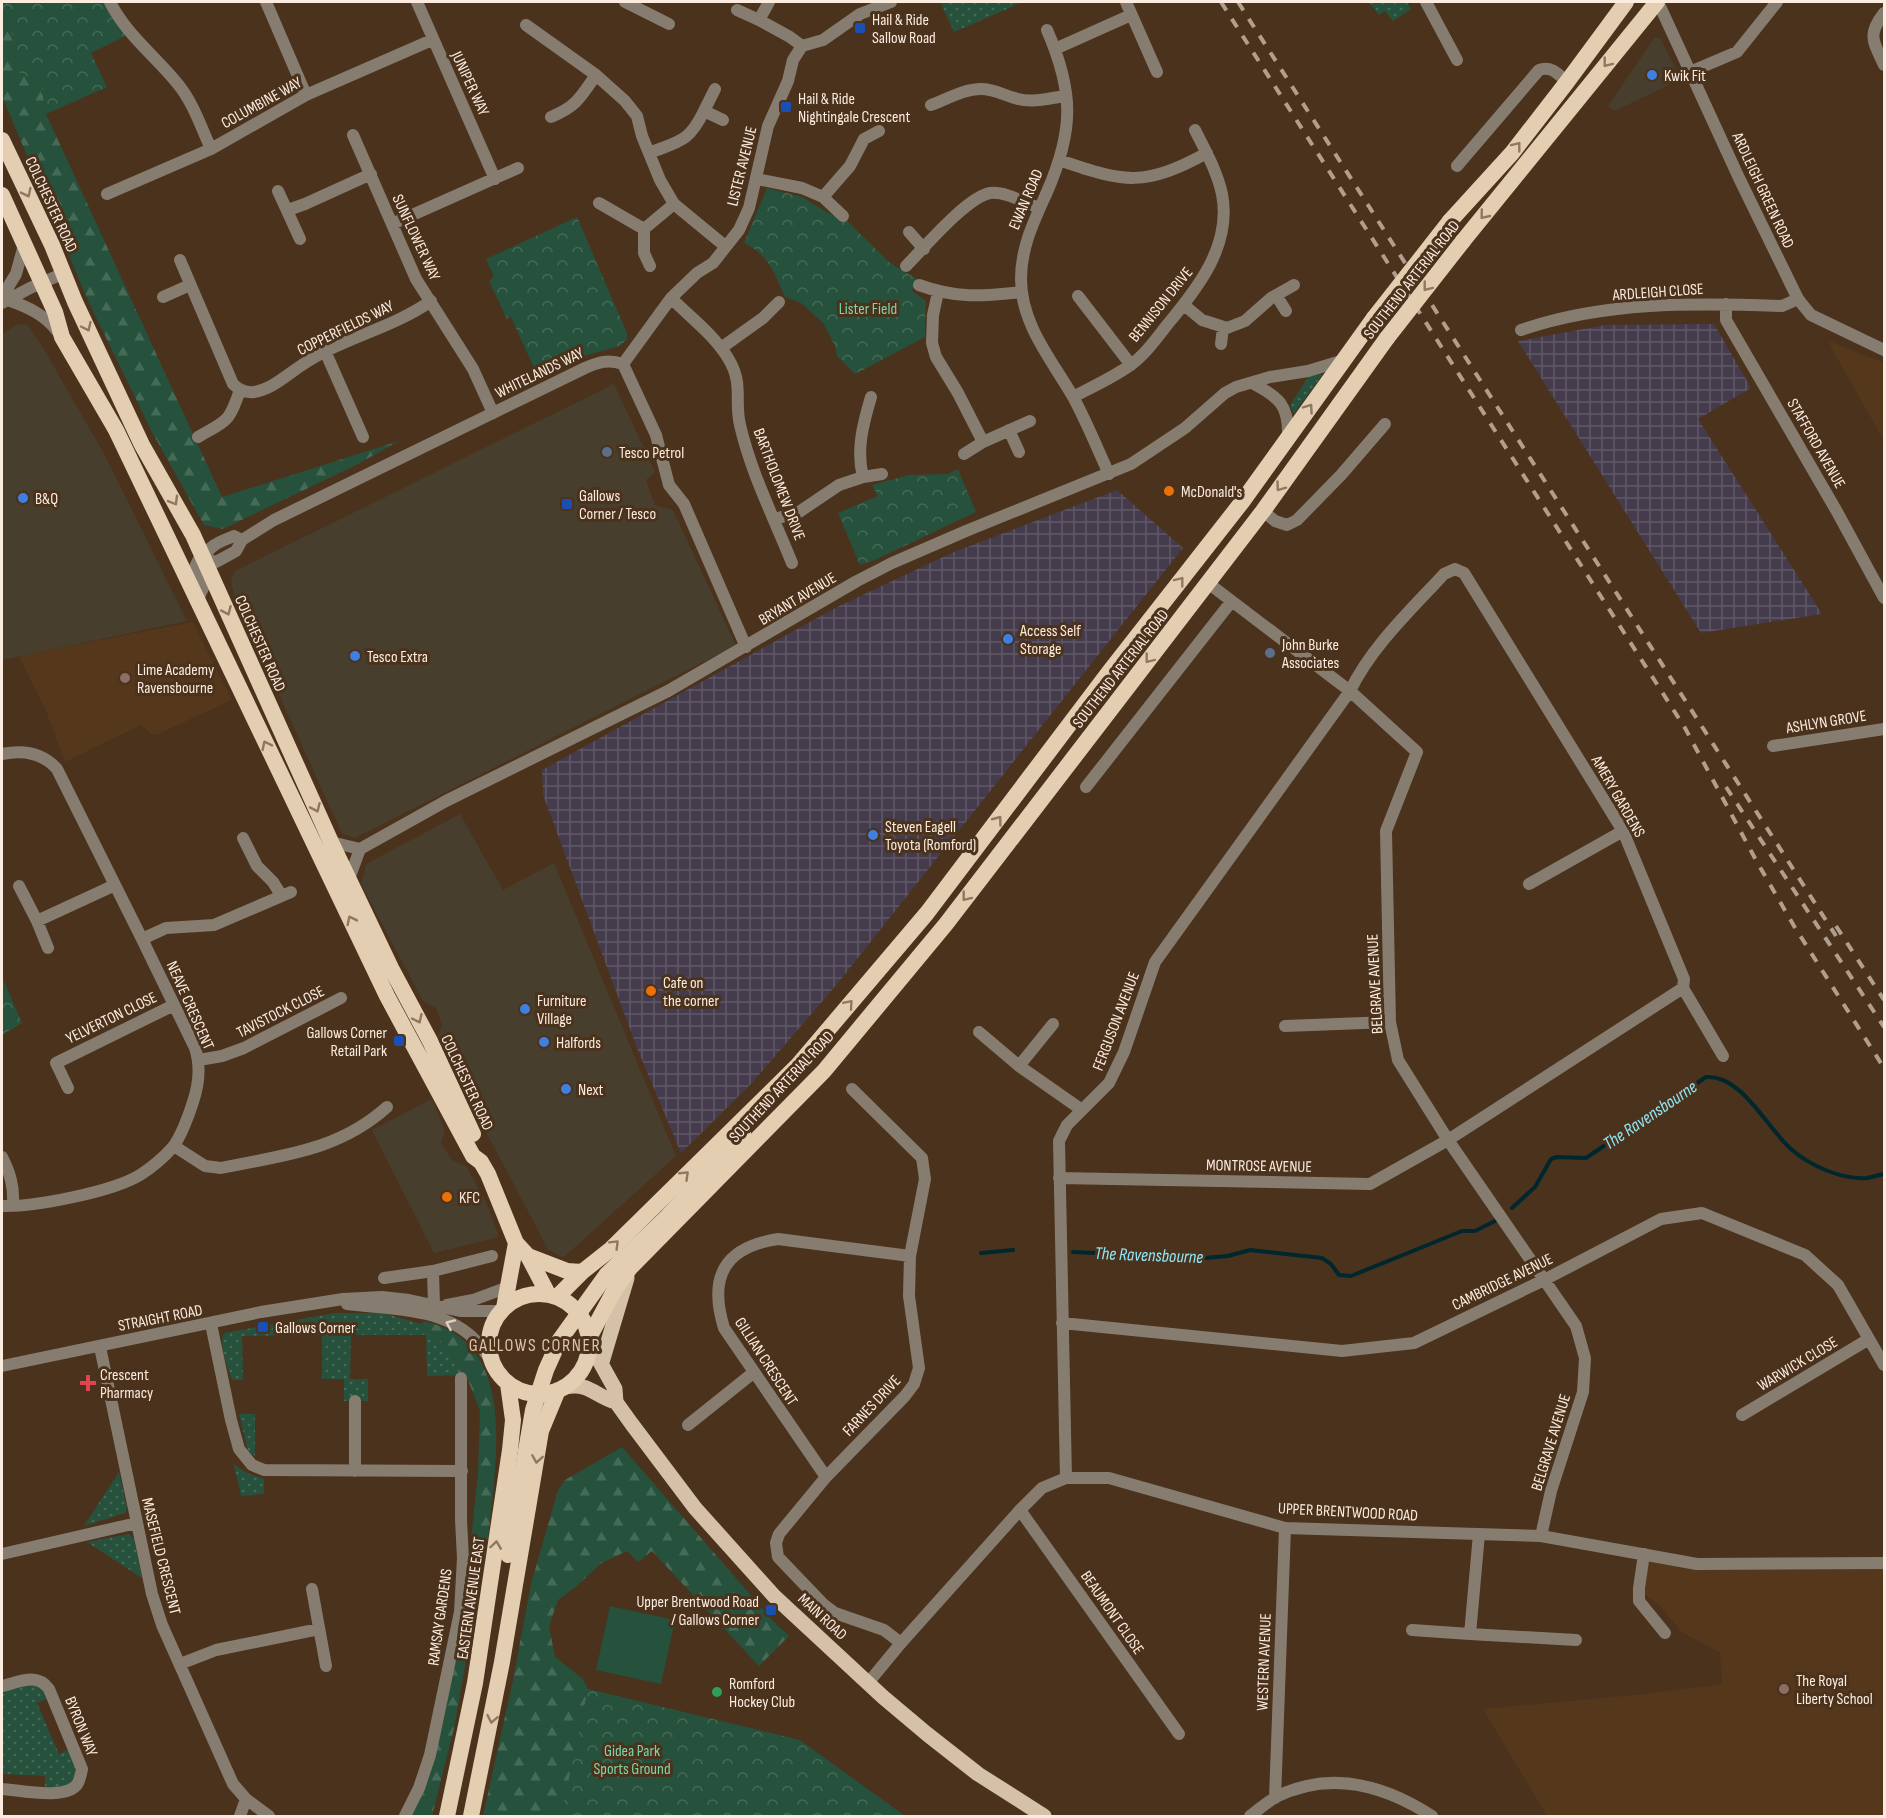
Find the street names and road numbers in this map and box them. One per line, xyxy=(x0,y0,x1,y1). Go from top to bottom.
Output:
street label: JUNIPER WAY xyxy=(446,48,493,119)
street label: COLUMBINE WAY xyxy=(218,73,306,133)
street label: LISTER AVENUE xyxy=(723,124,762,208)
street label: ARDLEIGH GREEN ROAD xyxy=(1727,129,1798,252)
street label: COLCHESTER ROAD xyxy=(20,154,81,256)
street label: EWAN ROAD xyxy=(1005,166,1048,233)
street label: SUNFLOWER WAY xyxy=(387,192,444,284)
street label: SOUTHEND ARTERIAL ROAD xyxy=(1360,217,1464,343)
street label: BENNISON DRIVE xyxy=(1125,264,1197,346)
street label: ARDLEIGH CLOSE xyxy=(1611,280,1704,305)
street label: COPPERFIELDS WAY xyxy=(294,297,397,360)
street label: WHITELANDS WAY xyxy=(492,344,587,403)
street label: STAFFORD AVENUE xyxy=(1782,396,1849,492)
street label: BARTHOLOMEW DRIVE xyxy=(748,426,809,543)
street label: BRYANT AVENUE xyxy=(756,569,840,630)
street label: COLCHESTER ROAD xyxy=(230,593,289,695)
street label: SOUTHEND ARTERIAL ROAD xyxy=(1069,606,1173,732)
street label: ASHLYN GROVE xyxy=(1784,707,1868,738)
street label: AMERY GARDENS xyxy=(1586,752,1649,841)
street label: BELGRAVE AVENUE xyxy=(1363,933,1388,1034)
street label: NEAVE CRESCENT xyxy=(162,958,218,1053)
street label: FERGUSON AVENUE xyxy=(1089,969,1144,1074)
street label: TAVISTOCK CLOSE xyxy=(234,982,328,1043)
street label: YELVERTON CLOSE xyxy=(63,988,160,1049)
street label: SOUTHEND ARTERIAL ROAD xyxy=(726,1027,839,1147)
street label: COLCHESTER ROAD xyxy=(436,1032,497,1134)
street label: MONTROSE AVENUE xyxy=(1206,1156,1312,1177)
street label: CAMBRIDGE AVENUE xyxy=(1449,1250,1556,1315)
street label: STRAIGHT ROAD xyxy=(116,1301,204,1336)
street label: GILLIAN CRESCENT xyxy=(730,1314,802,1410)
street label: WARWICK CLOSE xyxy=(1754,1333,1841,1396)
street label: FARNES DRIVE xyxy=(839,1372,905,1441)
street label: BELGRAVE AVENUE xyxy=(1528,1392,1575,1493)
street label: MASEFIELD CRESCENT xyxy=(137,1496,184,1617)
street label: UPPER BRENTWOOD ROAD xyxy=(1277,1499,1419,1526)
street label: EASTERN AVENUE EAST xyxy=(454,1535,490,1661)
street label: RAMSAY GARDENS xyxy=(424,1567,457,1667)
street label: BEAUMONT CLOSE xyxy=(1076,1567,1148,1658)
street label: MAIN ROAD xyxy=(794,1590,851,1645)
street label: WESTERN AVENUE xyxy=(1253,1613,1276,1711)
street label: BYRON WAY xyxy=(60,1694,101,1759)

